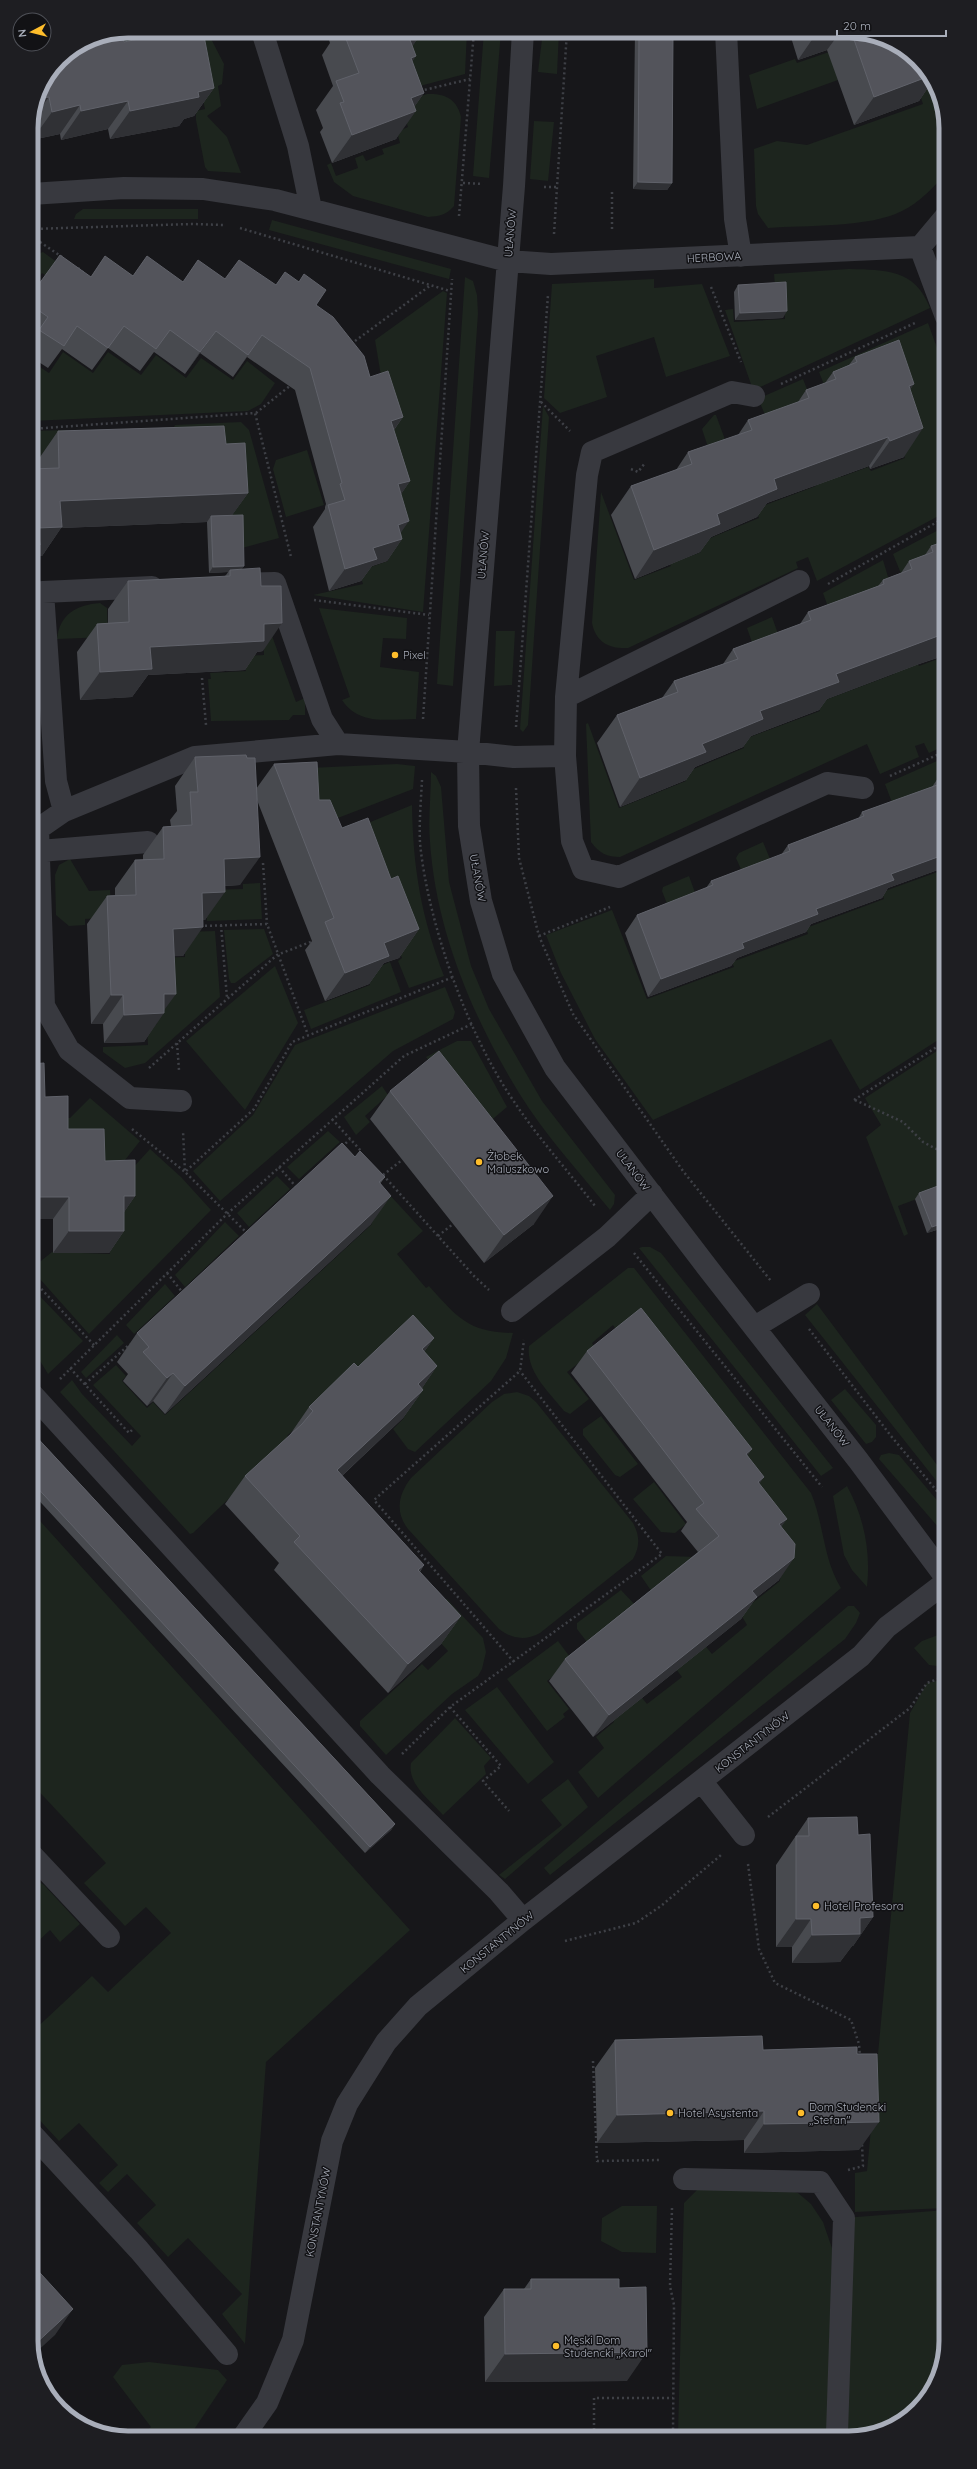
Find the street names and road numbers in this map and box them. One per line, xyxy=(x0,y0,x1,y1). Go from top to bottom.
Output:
street label: UŁANÓW xyxy=(501,208,519,258)
street label: HERBOWA xyxy=(686,249,742,265)
street label: UŁANÓW xyxy=(474,530,492,580)
street label: UŁANÓW xyxy=(467,853,489,903)
street label: UŁANÓW xyxy=(613,1146,653,1194)
street label: UŁANÓW xyxy=(812,1403,853,1450)
street label: KONSTANTYNÓW xyxy=(712,1708,792,1775)
street label: KONSTANTYNÓW xyxy=(457,1908,537,1976)
street label: KONSTANTYNÓW xyxy=(302,2166,334,2258)

